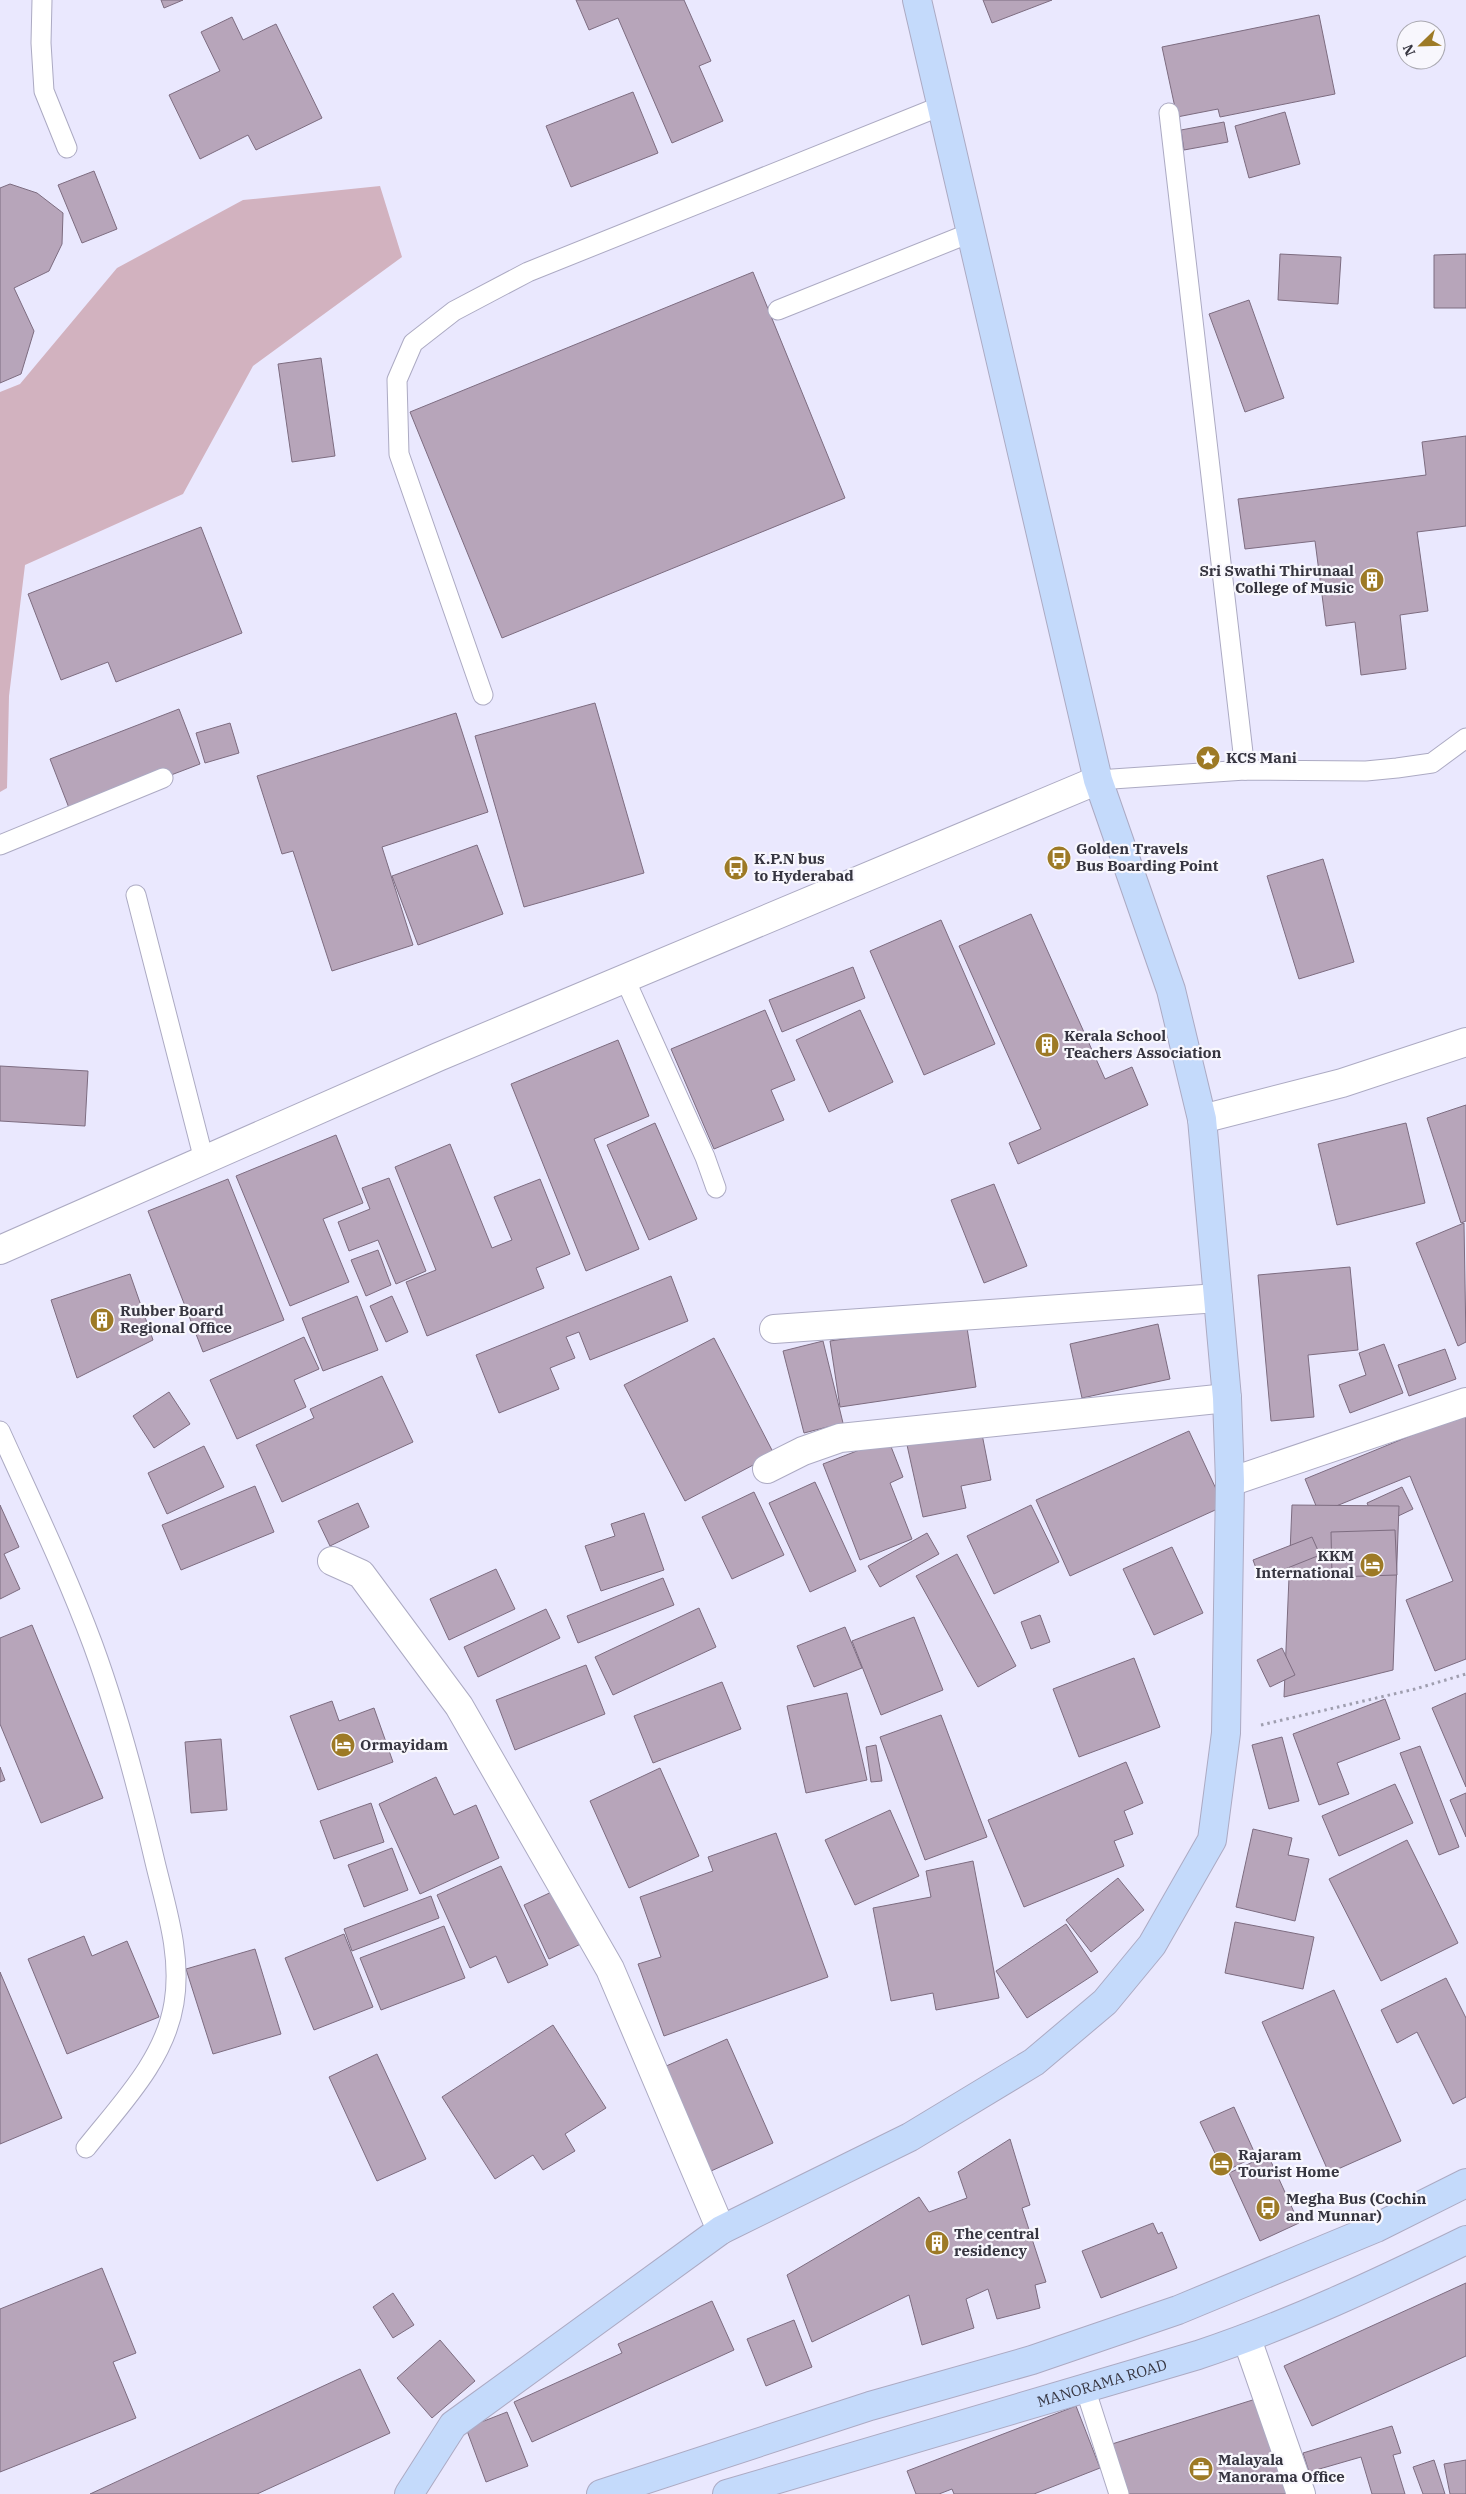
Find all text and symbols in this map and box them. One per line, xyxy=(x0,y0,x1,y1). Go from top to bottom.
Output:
north arrow xyxy=(1396,20,1446,70)
text: N xyxy=(1399,41,1419,59)
place label: Sri Swathi Thirunaal College of Music xyxy=(1199,561,1354,597)
building icon: Sri Swathi Thirunaal College of Music xyxy=(1359,567,1385,593)
place icon: KCS Mani xyxy=(1195,745,1221,771)
place label: KCS Mani xyxy=(1226,748,1297,767)
place label: Golden Travels Bus Boarding Point xyxy=(1076,839,1219,875)
bus stop icon: Golden Travels Bus Boarding Point xyxy=(1046,845,1072,871)
place label: K.P.N bus to Hyderabad xyxy=(754,849,854,885)
bus stop icon: K.P.N bus to Hyderabad xyxy=(723,855,749,881)
place label: Kerala School Teachers Association xyxy=(1064,1026,1222,1062)
building icon: Kerala School Teachers Association xyxy=(1034,1032,1060,1058)
place label: Rubber Board Regional Office xyxy=(120,1301,232,1337)
building icon: Rubber Board Regional Office xyxy=(89,1307,115,1333)
place label: KKM International xyxy=(1255,1546,1354,1582)
hotel icon: KKM International xyxy=(1359,1552,1385,1578)
hotel icon: Ormayidam xyxy=(330,1732,356,1758)
place label: Ormayidam xyxy=(360,1735,448,1754)
place label: Rajaram Tourist Home xyxy=(1238,2145,1339,2181)
hotel icon: Rajaram Tourist Home xyxy=(1208,2151,1234,2177)
place label: Megha Bus (Cochin and Munnar) xyxy=(1286,2189,1427,2225)
bus stop icon: Megha Bus (Cochin and Munnar) xyxy=(1255,2195,1281,2221)
place label: The central residency xyxy=(954,2224,1039,2260)
building icon: The central residency xyxy=(924,2230,950,2256)
street label: MANORAMA ROAD xyxy=(1035,2355,1169,2411)
place label: Malayala Manorama Office xyxy=(1218,2450,1345,2486)
office icon: Malayala Manorama Office xyxy=(1188,2456,1214,2482)

